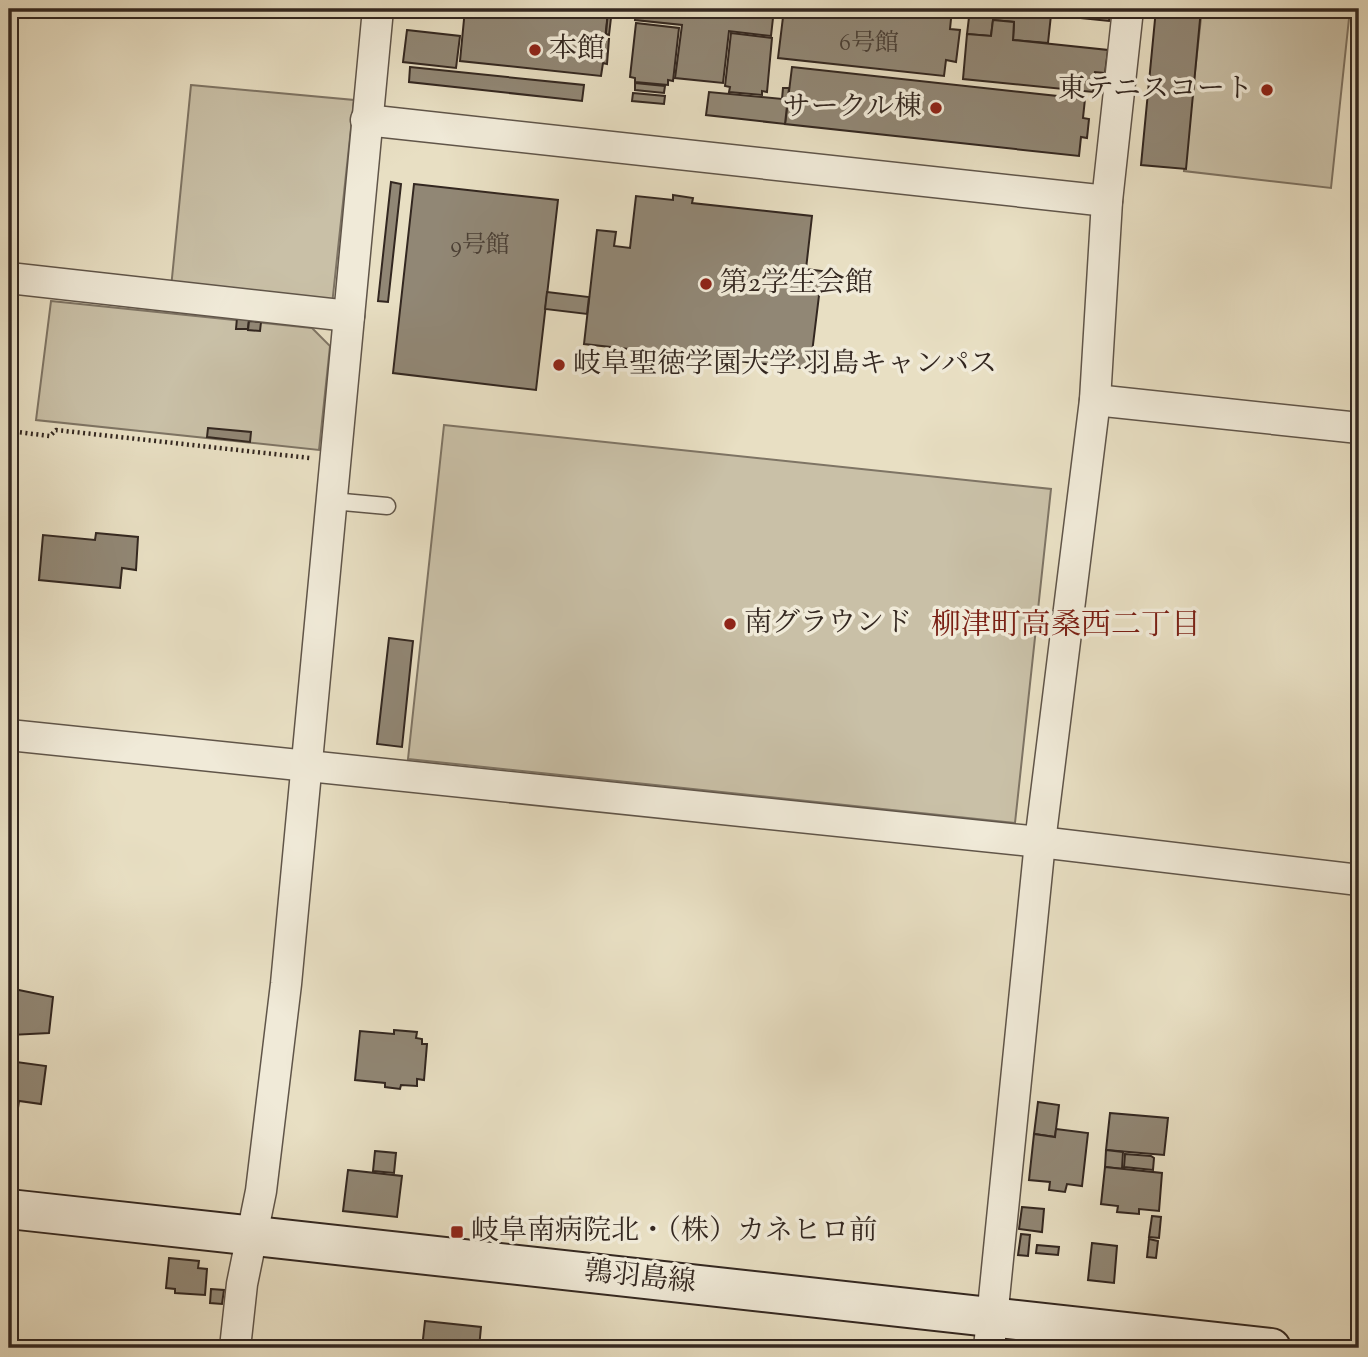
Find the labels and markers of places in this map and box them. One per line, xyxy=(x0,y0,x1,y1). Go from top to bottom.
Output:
place label: 本館 xyxy=(549,30,605,70)
marker: 本館 xyxy=(527,42,543,58)
place label: 東テニスコート xyxy=(1058,70,1253,110)
marker: 東テニスコート xyxy=(1259,82,1275,98)
place label: サークル棟 xyxy=(783,88,922,128)
marker: サークル棟 xyxy=(928,100,944,116)
place label: 第2学生会館 xyxy=(720,264,873,304)
marker: 第2学生会館 xyxy=(698,276,714,292)
place label: 岐阜聖徳学園大学 羽島キャンパス xyxy=(573,345,997,385)
marker: 岐阜聖徳学園大学 羽島キャンパス xyxy=(551,357,567,373)
place label: 南グラウンド xyxy=(744,604,912,644)
marker: 南グラウンド xyxy=(722,616,738,632)
place label: 岐阜南病院北・（株）カネヒロ前 xyxy=(471,1212,877,1252)
marker: 岐阜南病院北・（株）カネヒロ前 xyxy=(449,1224,465,1240)

